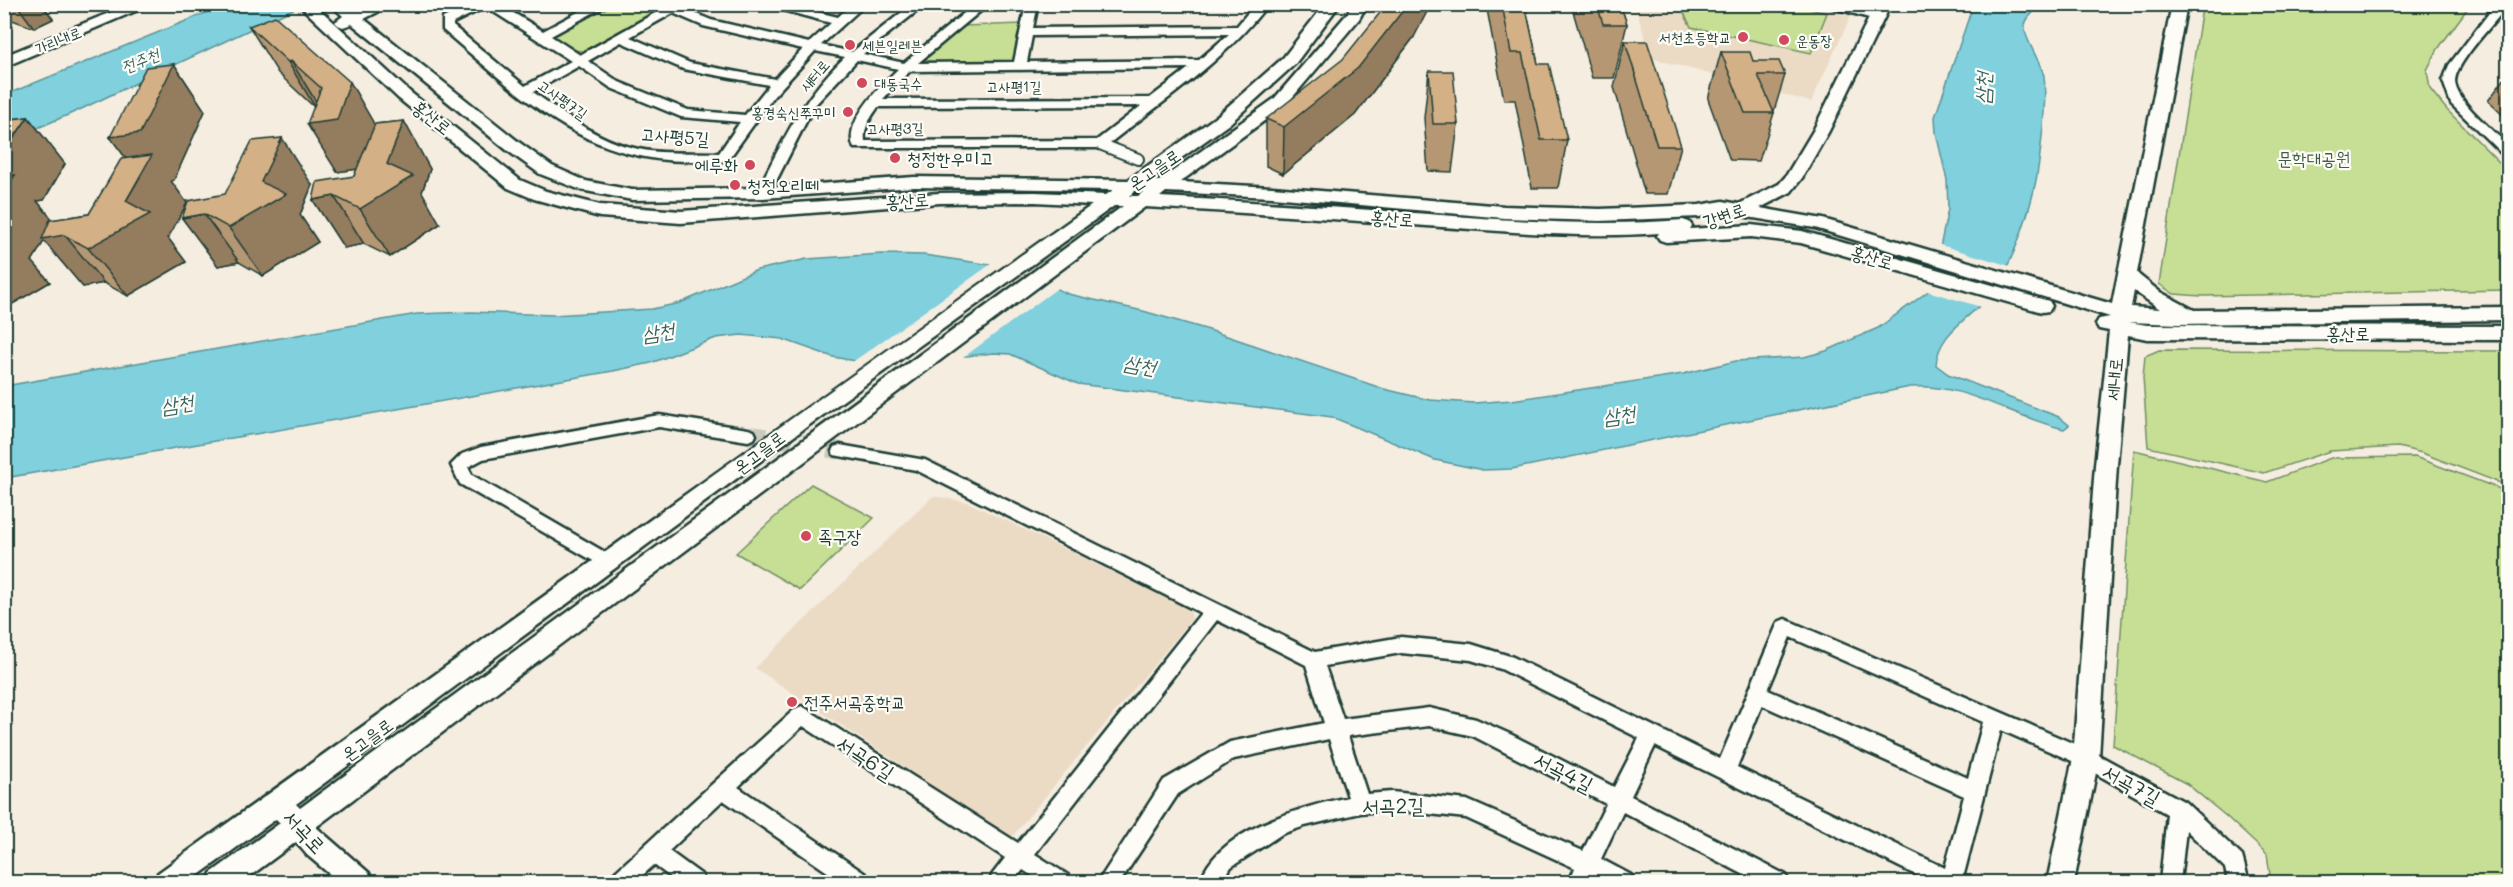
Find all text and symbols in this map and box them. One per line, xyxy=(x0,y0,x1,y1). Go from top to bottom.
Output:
street label: 가리내로 xyxy=(32,22,84,58)
place label: 서천초등학교 xyxy=(1659,27,1731,47)
marker: 서천초등학교 xyxy=(1736,30,1750,44)
place label: 운동장 xyxy=(1796,30,1832,50)
marker: 운동장 xyxy=(1777,33,1791,47)
place label: 세븐일레븐 xyxy=(862,35,922,55)
marker: 세븐일레븐 xyxy=(843,38,857,52)
water label: 전주천 xyxy=(118,42,164,77)
street label: 새터로 xyxy=(795,55,833,95)
water label: 삼천 xyxy=(1968,69,1996,105)
place label: 대동국수 xyxy=(874,73,922,93)
street label: 고사평7길 xyxy=(534,75,592,123)
marker: 대동국수 xyxy=(855,76,869,90)
street label: 고사평1길 xyxy=(987,76,1042,96)
street label: 홍산로 xyxy=(407,94,457,140)
place label: 홍경숙신쭈꾸미 xyxy=(752,102,836,122)
marker: 홍경숙신쭈꾸미 xyxy=(841,105,855,119)
street label: 고사평3길 xyxy=(866,118,924,138)
street label: 고사평5길 xyxy=(640,122,710,150)
street label: 온고을로 xyxy=(1123,143,1185,195)
place label: 청정한우미고 xyxy=(907,146,994,170)
park label: 문학대공원 xyxy=(2278,146,2350,170)
marker: 청정한우미고 xyxy=(888,151,902,165)
place label: 에루화 xyxy=(695,153,739,177)
marker: 에루화 xyxy=(743,158,757,172)
place label: 청정오리떼 xyxy=(747,173,819,197)
marker: 청정오리떼 xyxy=(728,178,742,192)
street label: 홍산로 xyxy=(884,187,930,213)
street label: 강변로 xyxy=(1700,197,1748,233)
street label: 홍산로 xyxy=(1369,205,1415,231)
street label: 홍산로 xyxy=(1848,239,1896,275)
water label: 삼천 xyxy=(640,316,678,346)
street label: 홍산로 xyxy=(2326,321,2370,345)
water label: 삼천 xyxy=(1122,348,1160,380)
street label: 세내로 xyxy=(2100,356,2128,402)
water label: 삼천 xyxy=(159,387,197,418)
water label: 삼천 xyxy=(1601,399,1639,429)
street label: 온고을로 xyxy=(729,425,789,479)
place label: 족구장 xyxy=(818,524,861,548)
marker: 족구장 xyxy=(799,529,813,543)
place label: 전주서곡중학교 xyxy=(804,690,905,714)
marker: 전주서곡중학교 xyxy=(785,695,799,709)
street label: 온고을로 xyxy=(337,712,397,766)
street label: 서곡6길 xyxy=(832,728,900,786)
street label: 서곡4길 xyxy=(1530,745,1598,797)
street label: 서곡7길 xyxy=(2098,757,2166,811)
street label: 서곡2길 xyxy=(1362,791,1425,819)
street label: 서곡로 xyxy=(278,803,332,859)

